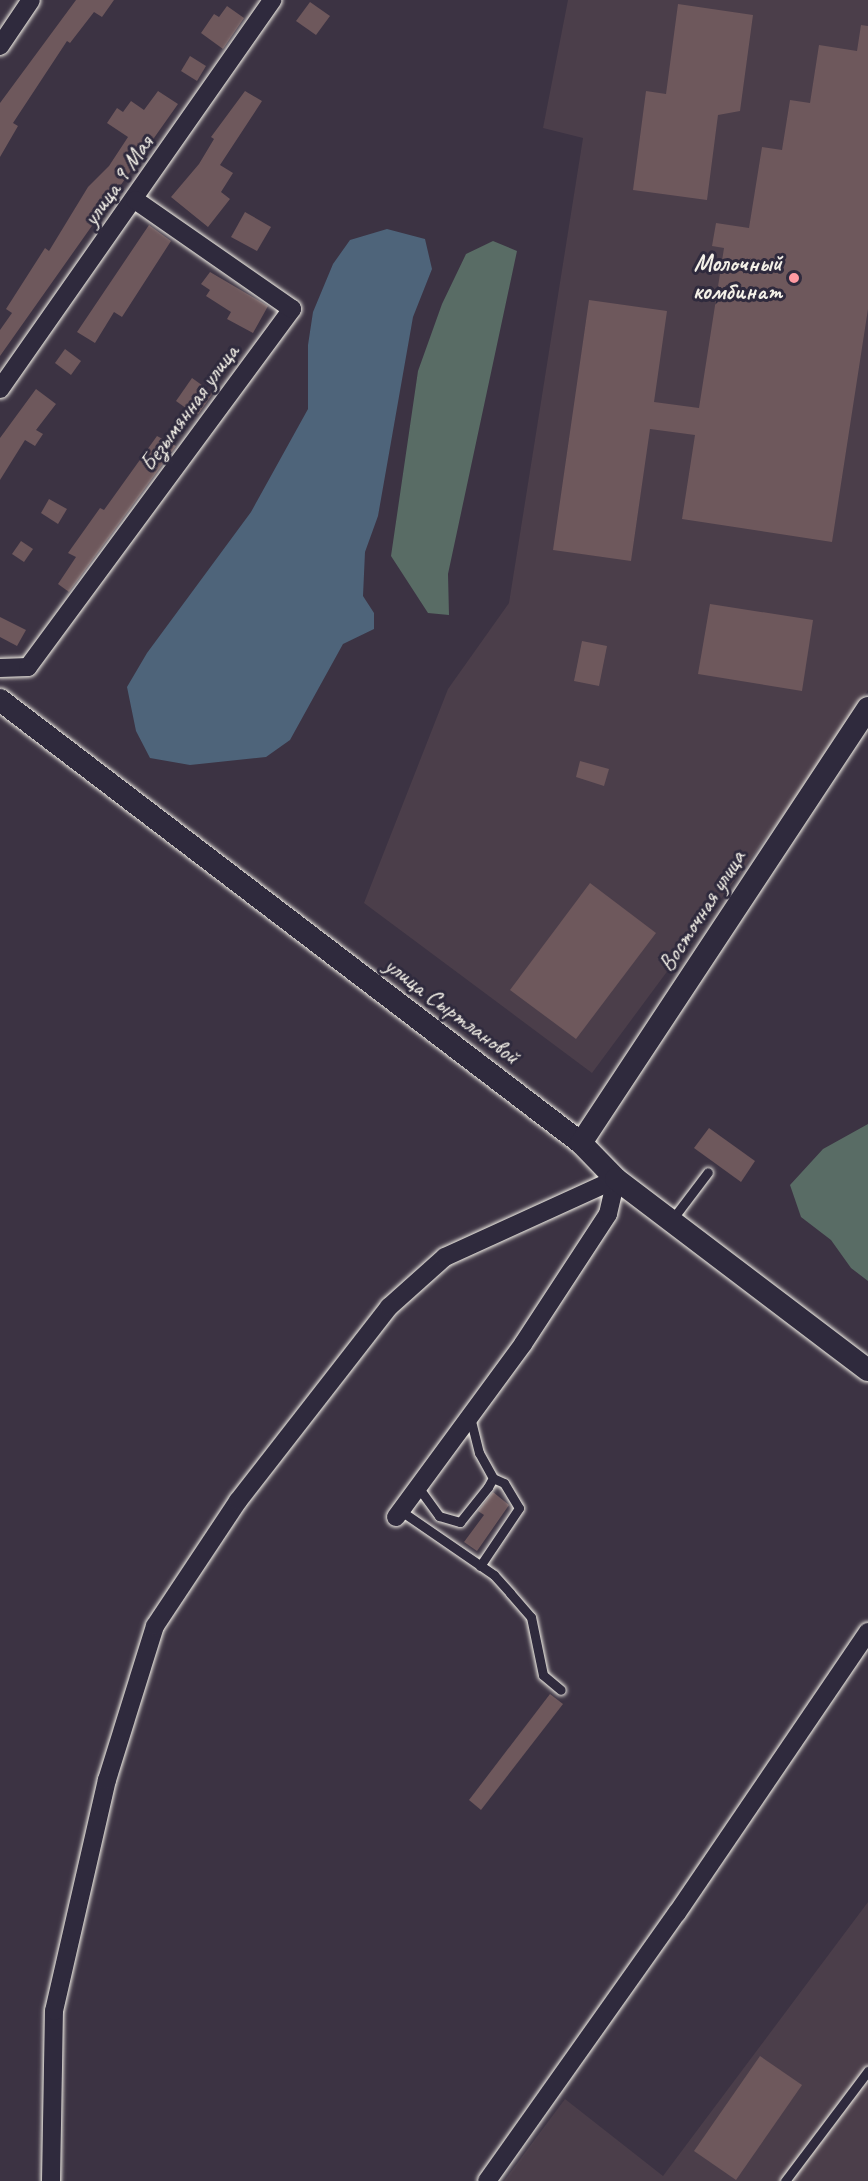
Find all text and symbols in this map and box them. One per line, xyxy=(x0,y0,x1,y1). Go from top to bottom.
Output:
street label: улица 9 Мая xyxy=(76,130,160,232)
place label: Молочный комбинат xyxy=(693,250,782,306)
marker: Молочный комбинат xyxy=(787,271,801,285)
street label: Безымянная улица xyxy=(133,339,245,477)
street label: Восточная улица xyxy=(652,844,752,978)
street label: улица Сыртлановой xyxy=(379,951,525,1071)

